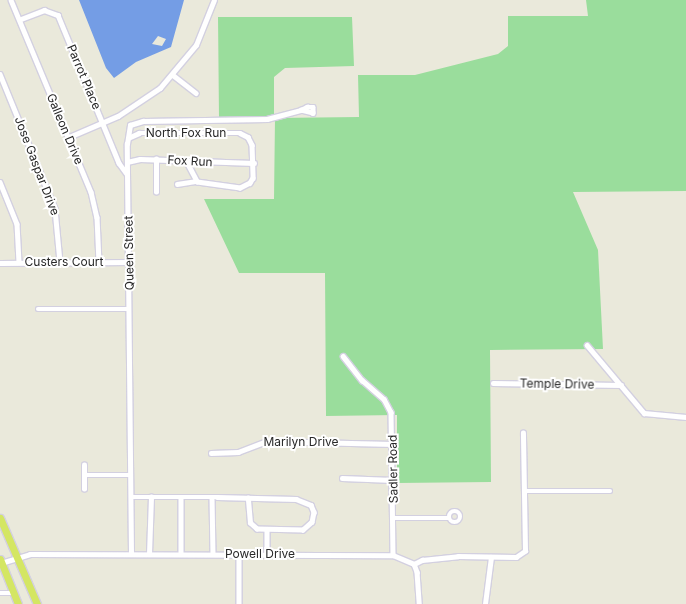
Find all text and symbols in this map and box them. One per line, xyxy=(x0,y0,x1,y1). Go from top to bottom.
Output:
street label: Parrot Place xyxy=(64,42,104,112)
street label: Galleon Drive xyxy=(44,91,86,167)
street label: Jose Gaspar Drive xyxy=(12,115,62,217)
street label: North Fox Run xyxy=(146,126,226,140)
street label: Fox Run xyxy=(167,153,213,169)
street label: Queen Street xyxy=(121,216,137,290)
street label: Custers Court xyxy=(25,255,103,269)
street label: Temple Drive xyxy=(520,376,594,392)
street label: Marilyn Drive xyxy=(263,435,339,449)
street label: Sadler Road xyxy=(385,435,401,503)
street label: Powell Drive xyxy=(225,547,295,561)

